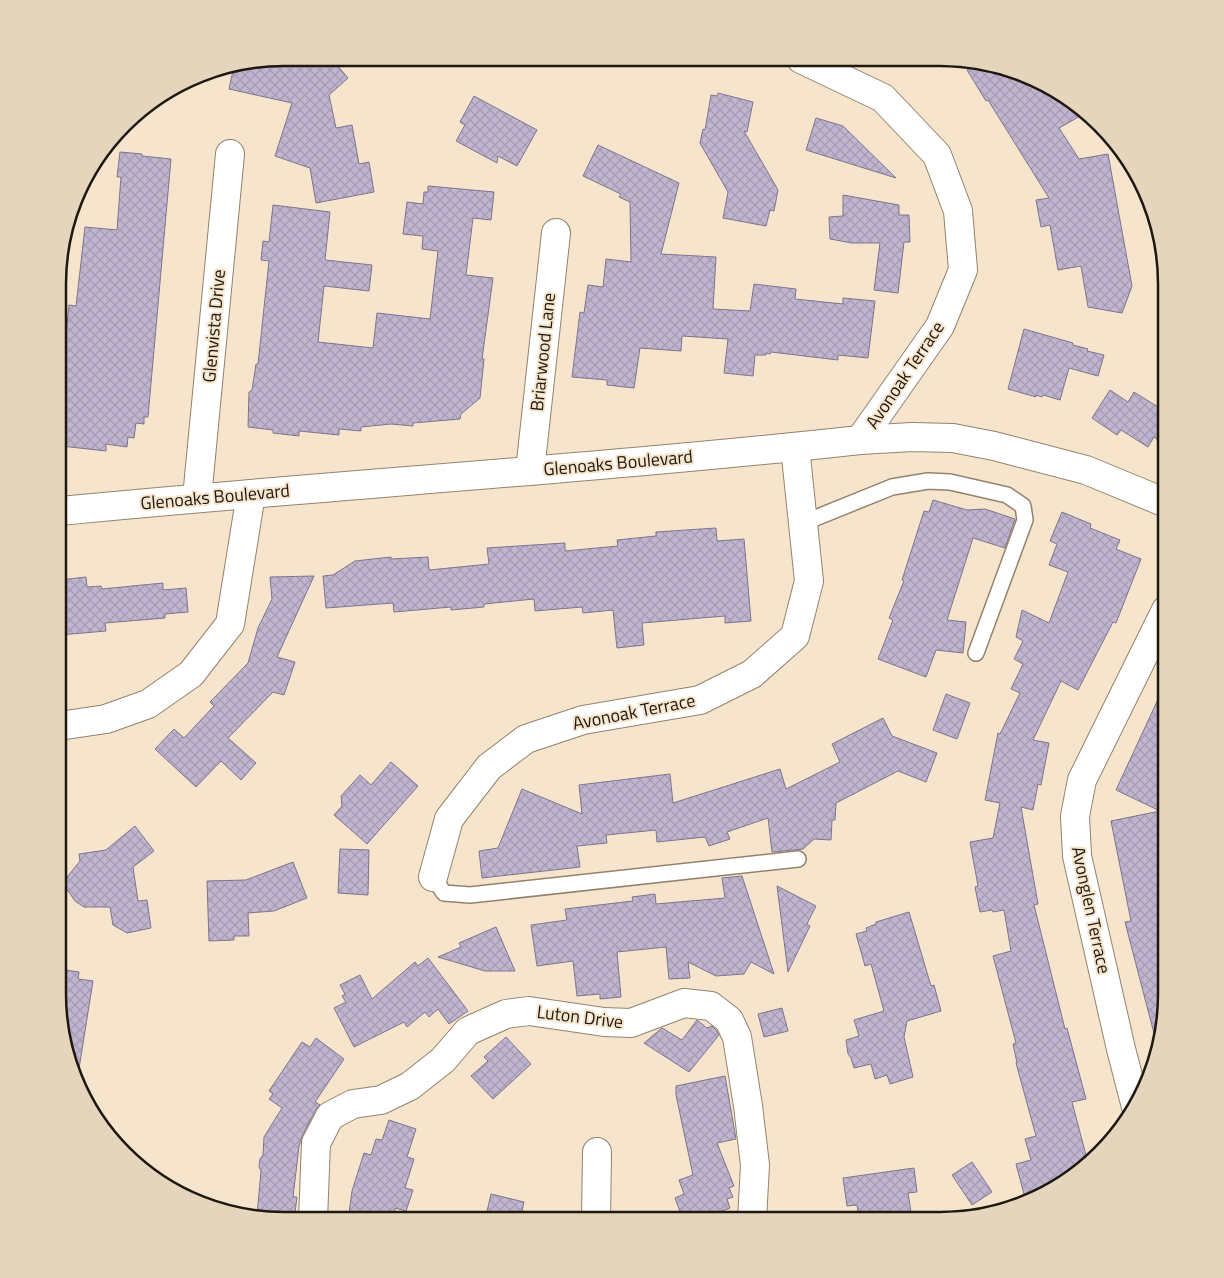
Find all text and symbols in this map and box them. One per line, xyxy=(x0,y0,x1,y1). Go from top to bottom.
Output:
street label: Glenvista Drive xyxy=(195,268,232,384)
street label: Briarwood Lane xyxy=(523,291,562,413)
street label: Avonoak Terrace xyxy=(859,316,951,434)
street label: Glenoaks Boulevard xyxy=(542,443,694,482)
street label: Glenoaks Boulevard xyxy=(139,477,291,516)
street label: Avonoak Terrace xyxy=(570,686,698,737)
street label: Avonglen Terrace xyxy=(1065,844,1118,976)
street label: Luton Drive xyxy=(535,998,625,1035)

